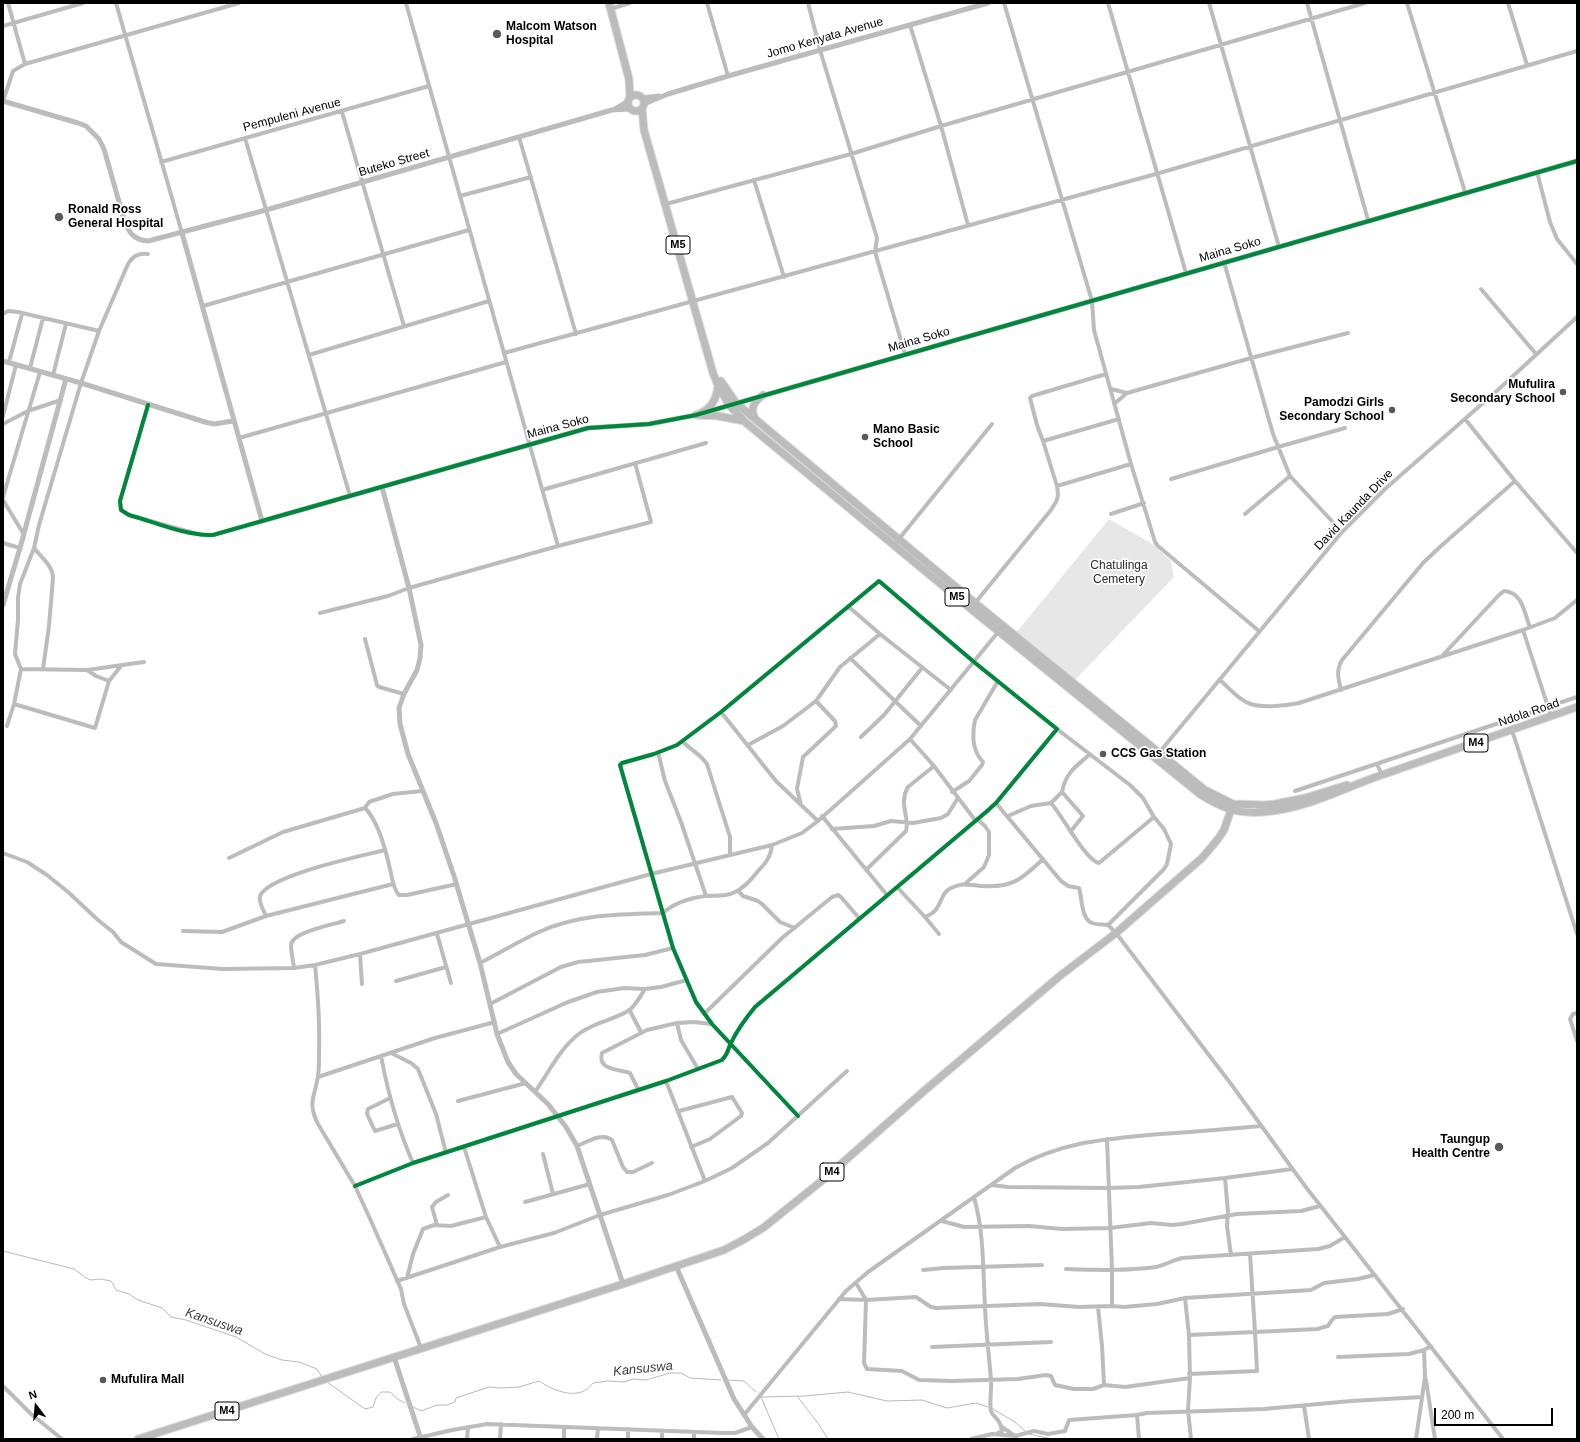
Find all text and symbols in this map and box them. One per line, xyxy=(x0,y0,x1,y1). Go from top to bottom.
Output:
street label: Jomo Kenyata Avenue xyxy=(765,14,885,62)
place label: Malcom Watson Hospital xyxy=(506,20,597,48)
marker: Malcom Watson Hospital xyxy=(491,28,503,40)
street label: Pempuleni Avenue xyxy=(242,95,342,135)
street label: Buteko Street xyxy=(357,146,431,180)
place label: Ronald Ross General Hospital xyxy=(68,203,163,231)
marker: Ronald Ross General Hospital xyxy=(53,211,65,223)
street label: Maina Soko xyxy=(1198,234,1262,266)
road number: M5 xyxy=(666,236,690,254)
street label: Maina Soko xyxy=(887,324,951,356)
place label: Mufulira Secondary School xyxy=(1450,378,1555,406)
marker: Mufulira Secondary School xyxy=(1558,387,1568,397)
place label: Pamodzi Girls Secondary School xyxy=(1279,396,1384,424)
marker: Pamodzi Girls Secondary School xyxy=(1387,405,1397,415)
street label: Maina Soko xyxy=(526,412,590,442)
place label: Mano Basic School xyxy=(873,423,940,451)
marker: Mano Basic School xyxy=(860,432,870,442)
street label: David Kaunda Drive xyxy=(1312,467,1396,553)
park label: Chatulinga Cemetery xyxy=(1090,559,1148,587)
road number: M5 xyxy=(945,588,969,606)
street label: Ndola Road xyxy=(1497,696,1561,730)
road number: M4 xyxy=(1464,734,1488,752)
place label: CCS Gas Station xyxy=(1111,747,1206,761)
marker: CCS Gas Station xyxy=(1098,749,1108,759)
place label: Taungup Health Centre xyxy=(1412,1133,1490,1161)
marker: Taungup Health Centre xyxy=(1493,1141,1505,1153)
road number: M4 xyxy=(820,1163,844,1181)
water label: Kansuswa xyxy=(183,1305,245,1339)
water label: Kansuswa xyxy=(612,1358,674,1380)
place label: Mufulira Mall xyxy=(111,1373,184,1387)
marker: Mufulira Mall xyxy=(98,1375,108,1385)
north arrow xyxy=(16,1386,56,1426)
text: N xyxy=(27,1388,38,1401)
scale bar xyxy=(1436,1400,1555,1426)
road number: M4 xyxy=(215,1402,239,1420)
text: 200 m xyxy=(1441,1408,1474,1422)

